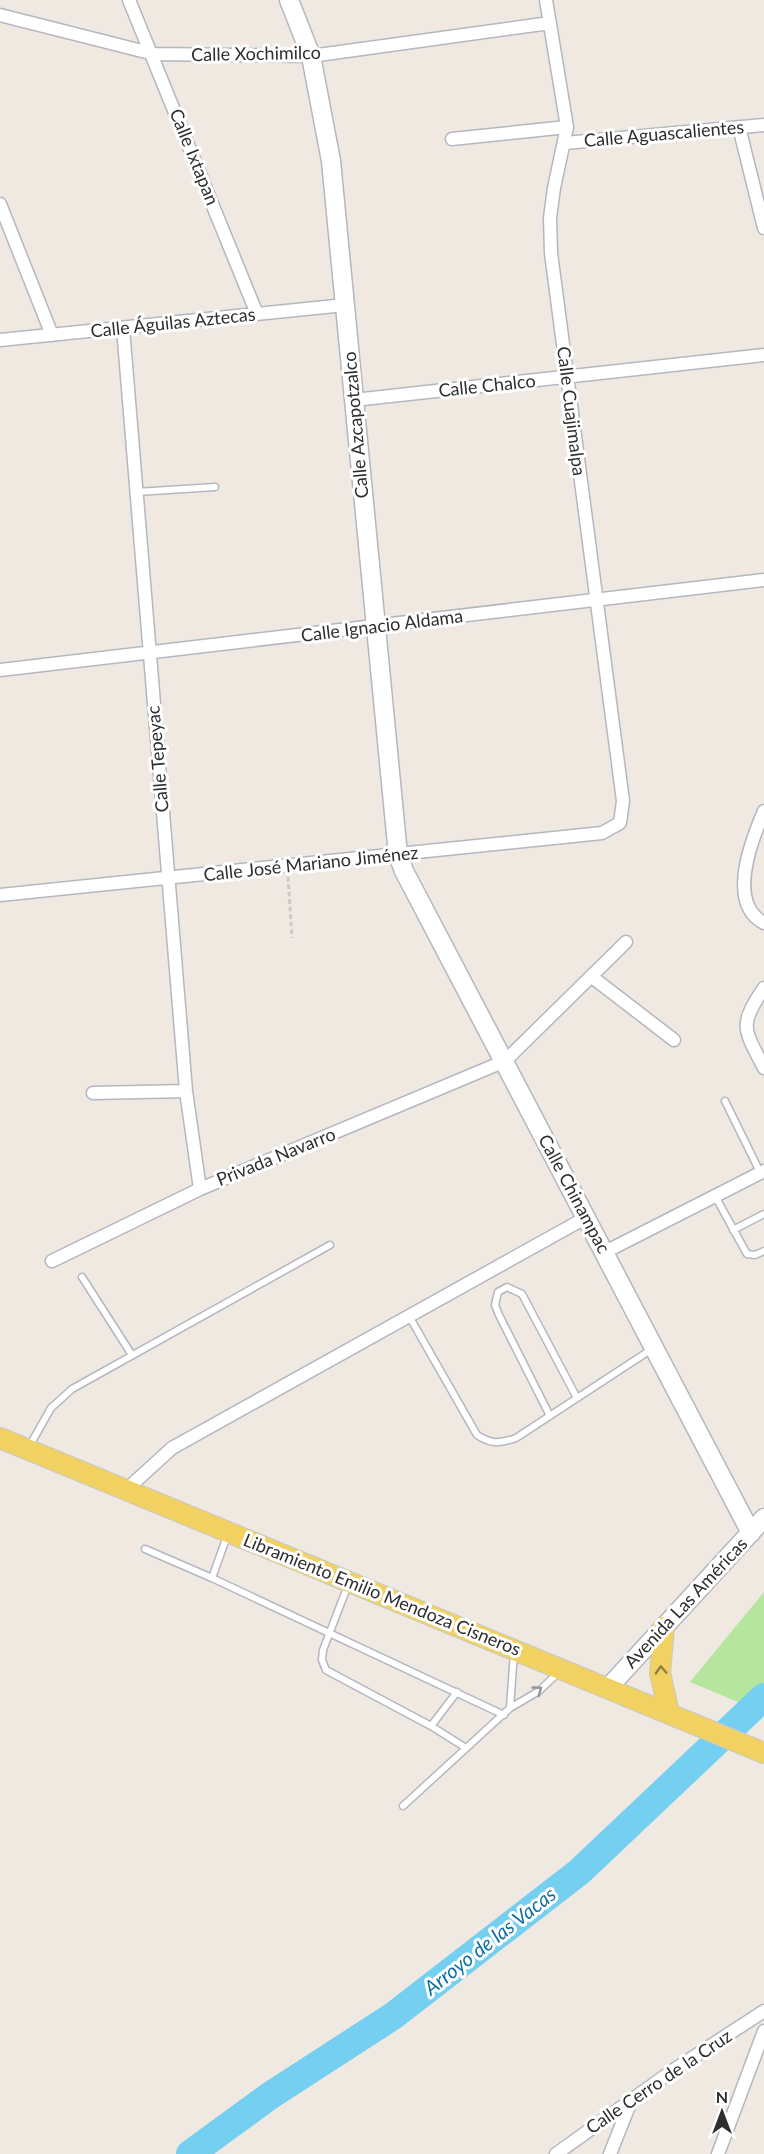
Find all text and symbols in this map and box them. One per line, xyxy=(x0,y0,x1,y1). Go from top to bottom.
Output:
street label: Calle Xochimilco xyxy=(191,41,321,65)
street label: Calle Ixtapan xyxy=(166,105,224,208)
street label: Calle Aguascalientes xyxy=(583,115,745,151)
street label: Calle Águilas Aztecas xyxy=(89,302,257,342)
street label: Calle Cuajimalpa xyxy=(553,345,591,477)
street label: Calle Azcapotzalco xyxy=(338,351,372,499)
street label: Calle Chalco xyxy=(437,369,537,401)
street label: Calle Ignacio Aldama xyxy=(300,604,464,646)
street label: Calle Tepeyac xyxy=(141,704,173,813)
street label: Calle José Mariano Jiménez xyxy=(202,841,419,885)
street label: Privada Navarro xyxy=(213,1122,338,1190)
street label: Calle Chinampac xyxy=(534,1130,616,1257)
street label: Libramiento Emilio Mendoza Cisneros xyxy=(241,1528,524,1660)
street label: Avenida Las Américas xyxy=(619,1532,752,1672)
one-way arrow xyxy=(655,1666,667,1675)
one-way arrow xyxy=(531,1686,542,1697)
water label: Arroyo de las Vacas xyxy=(418,1881,560,2000)
street label: Calle Cerro de la Cruz xyxy=(581,2024,736,2138)
north arrow xyxy=(692,2082,752,2142)
text: N xyxy=(716,2087,728,2106)

